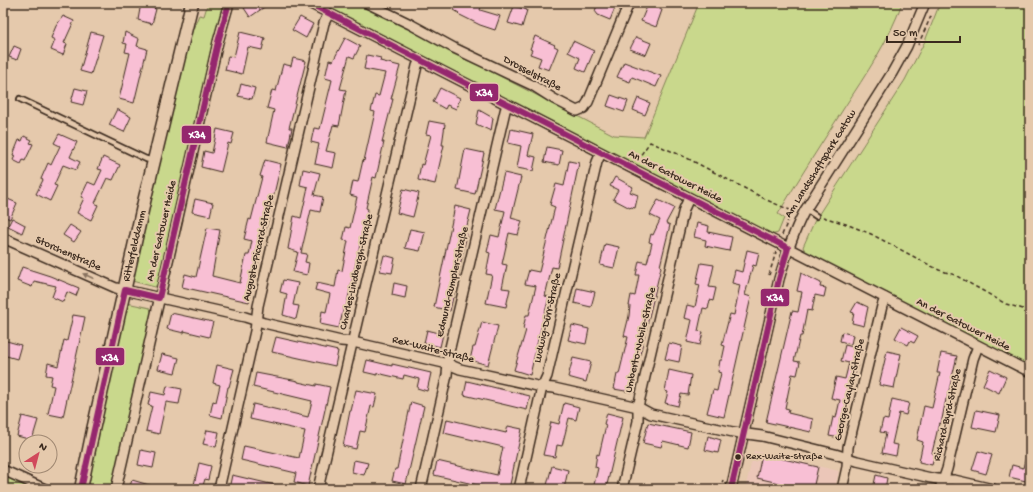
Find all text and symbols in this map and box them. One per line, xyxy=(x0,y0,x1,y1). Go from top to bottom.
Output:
scale bar xyxy=(887,18,960,44)
text: 50 m xyxy=(893,27,918,41)
street label: Drosselstraße xyxy=(500,53,563,94)
line badge: X34 xyxy=(469,83,499,102)
text: X34 xyxy=(475,88,493,100)
street label: Am Landschaftspark Gatow xyxy=(782,107,859,220)
line badge: X34 xyxy=(181,125,212,144)
text: X34 xyxy=(188,130,206,142)
street label: An der Gatower Heide xyxy=(626,148,724,206)
street label: An der Gatower Heide xyxy=(145,179,180,283)
street label: Auguste-Piccard-Straße xyxy=(241,193,277,302)
street label: Ritterfelddamm xyxy=(120,209,149,283)
street label: Charles-Lindbergh-Straße xyxy=(338,213,376,331)
street label: Edmund-Rumpler-Straße xyxy=(434,225,472,338)
street label: Storchenstraße xyxy=(33,234,103,274)
street label: Ludwig-Dürr-Straße xyxy=(532,272,564,364)
one-way arrow xyxy=(83,273,94,279)
street label: Umberto-Nobile-Straße xyxy=(623,286,659,394)
line badge: X34 xyxy=(760,288,790,307)
text: X34 xyxy=(766,293,784,305)
street label: An der Gatower Heide xyxy=(914,296,1012,354)
street label: Rex-Waite-Straße xyxy=(391,334,476,366)
street label: George-Caylay-Straße xyxy=(832,337,868,442)
line badge: X34 xyxy=(95,347,125,366)
text: X34 xyxy=(101,353,119,365)
street label: Richard-Byrd-Straße xyxy=(932,367,965,462)
north arrow xyxy=(18,434,58,474)
text: N xyxy=(36,441,49,454)
place label: Rex-Waite-Straße xyxy=(746,451,823,463)
marker: Rex-Waite-Straße xyxy=(733,452,743,462)

